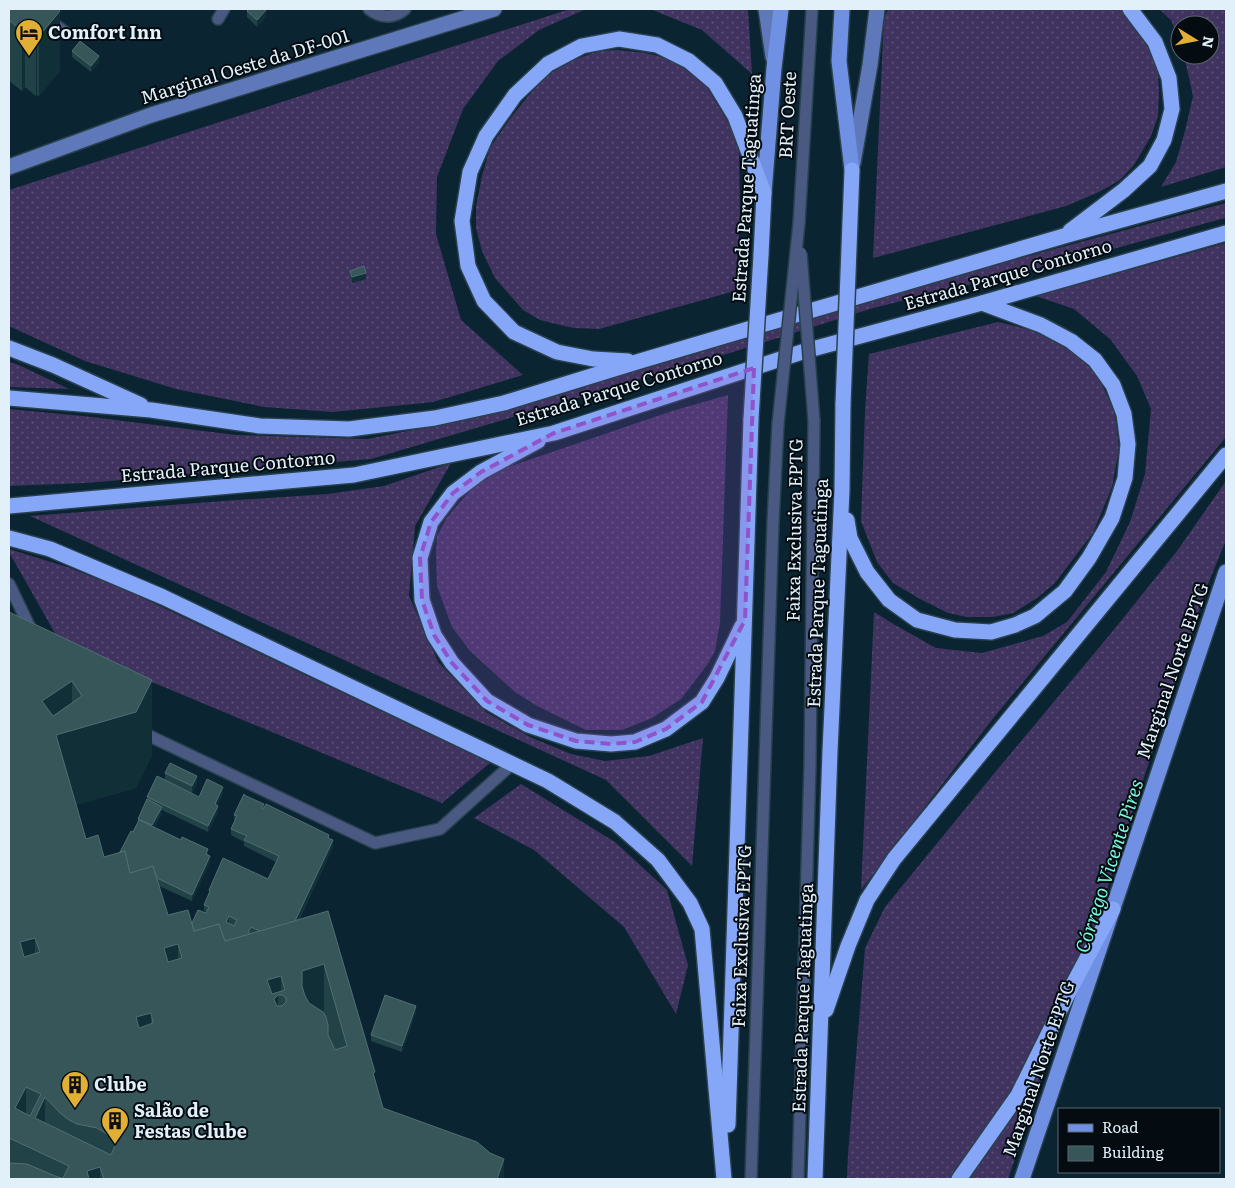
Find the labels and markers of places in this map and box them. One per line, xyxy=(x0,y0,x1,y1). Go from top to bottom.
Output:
hotel icon: Comfort Inn xyxy=(14,18,44,57)
place label: Comfort Inn xyxy=(48,18,162,45)
building icon: Clube xyxy=(60,1070,90,1109)
place label: Clube xyxy=(94,1070,147,1097)
place label: Salão de Festas Clube xyxy=(134,1096,247,1144)
building icon: Salão de Festas Clube xyxy=(100,1106,130,1145)

